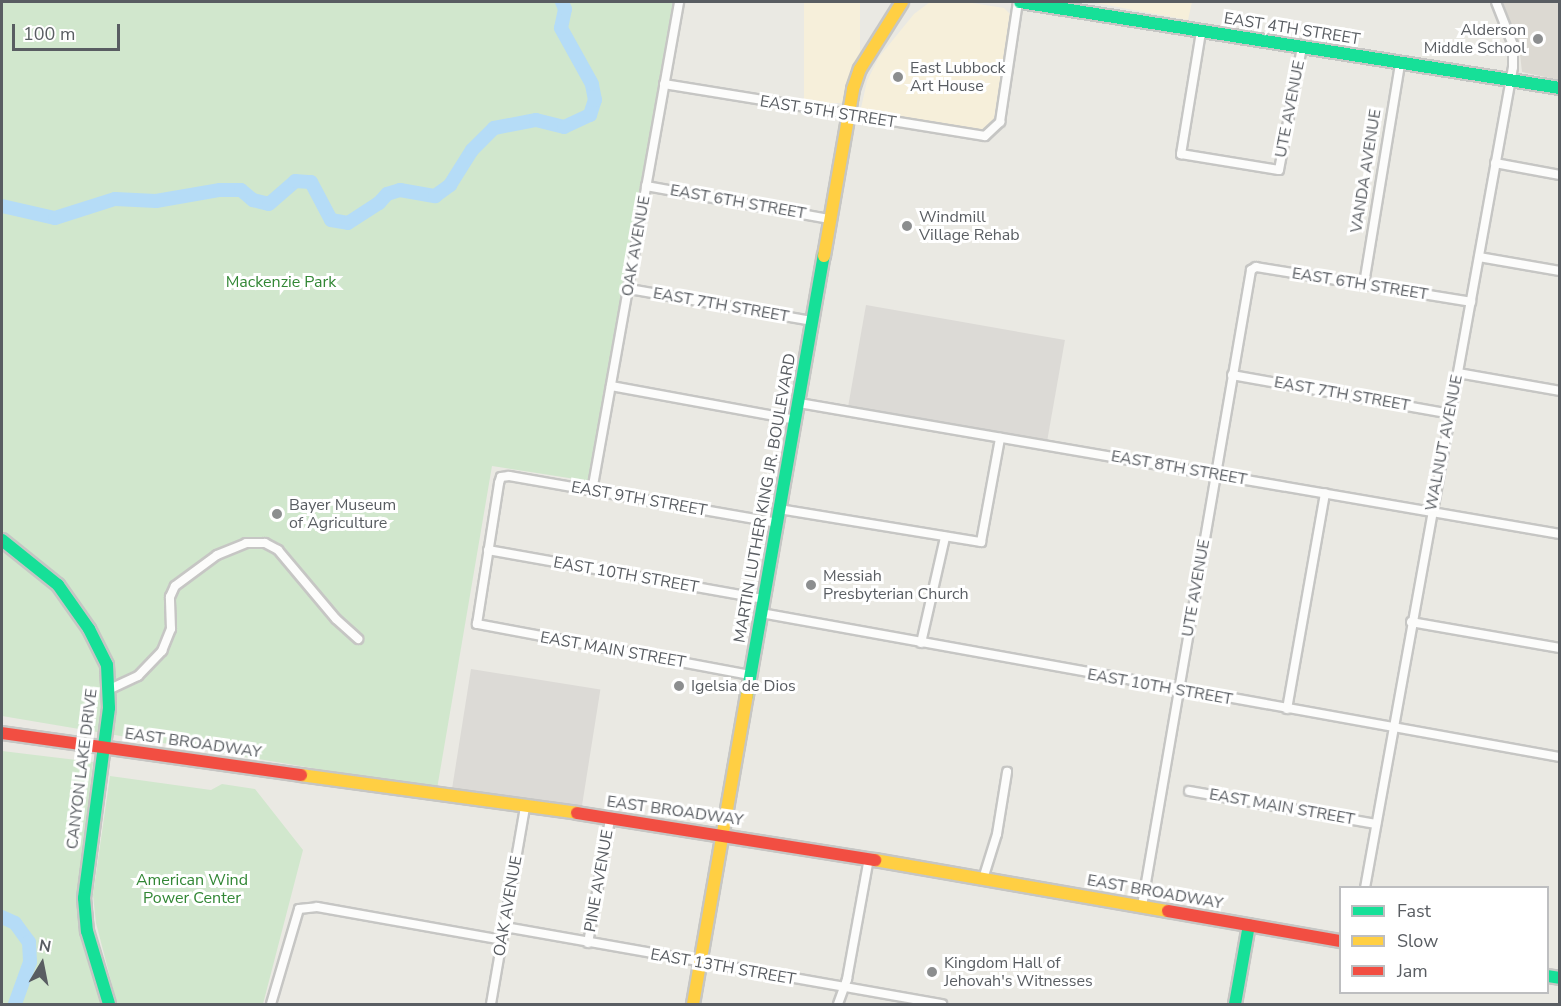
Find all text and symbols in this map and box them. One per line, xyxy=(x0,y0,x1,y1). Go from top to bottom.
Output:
street label: EAST 4TH STREET xyxy=(1223,9,1361,49)
scale bar xyxy=(15,12,123,50)
place label: Alderson Middle School xyxy=(1424,20,1526,58)
text: 100 m xyxy=(23,22,75,46)
marker: Alderson Middle School xyxy=(1531,32,1545,46)
place label: East Lubbock Art House xyxy=(910,58,1005,96)
street label: UTE AVENUE xyxy=(1271,59,1309,159)
marker: East Lubbock Art House xyxy=(891,70,905,84)
street label: EAST 5TH STREET xyxy=(759,92,897,132)
street label: VANDA AVENUE xyxy=(1347,108,1385,234)
street label: EAST 6TH STREET xyxy=(669,181,807,223)
street label: OAK AVENUE xyxy=(618,194,654,298)
place label: Windmill Village Rehab xyxy=(919,207,1020,245)
marker: Windmill Village Rehab xyxy=(900,219,914,233)
street label: EAST 6TH STREET xyxy=(1291,264,1429,304)
park label: Mackenzie Park xyxy=(226,272,336,292)
street label: EAST 7TH STREET xyxy=(652,284,790,326)
street label: MARTIN LUTHER KING JR. BOULEVARD xyxy=(730,352,800,644)
street label: EAST 7TH STREET xyxy=(1273,373,1411,415)
street label: WALNUT AVENUE xyxy=(1421,373,1467,513)
street label: EAST 8TH STREET xyxy=(1110,447,1248,489)
street label: EAST 9TH STREET xyxy=(570,478,708,520)
place label: Bayer Museum of Agriculture xyxy=(289,495,396,533)
marker: Bayer Museum of Agriculture xyxy=(270,507,284,521)
street label: UTE AVENUE xyxy=(1178,538,1214,638)
street label: EAST 10TH STREET xyxy=(552,553,700,597)
place label: Messiah Presbyterian Church xyxy=(823,566,968,604)
marker: Messiah Presbyterian Church xyxy=(804,578,818,592)
street label: EAST MAIN STREET xyxy=(539,628,687,672)
street label: EAST 10TH STREET xyxy=(1086,665,1234,709)
place label: Igelsia de Dios xyxy=(691,676,796,696)
marker: Igelsia de Dios xyxy=(672,679,686,693)
street label: CANYON LAKE DRIVE xyxy=(63,688,101,850)
street label: EAST BROADWAY xyxy=(123,724,263,762)
street label: EAST MAIN STREET xyxy=(1208,785,1356,829)
street label: EAST BROADWAY xyxy=(605,792,745,830)
street label: PINE AVENUE xyxy=(581,828,617,934)
street label: OAK AVENUE xyxy=(490,854,526,958)
park label: American Wind Power Center xyxy=(136,870,248,908)
street label: EAST BROADWAY xyxy=(1086,871,1224,913)
legend xyxy=(1339,886,1549,994)
text: Fast xyxy=(1397,899,1431,923)
text: Slow xyxy=(1397,929,1438,953)
north arrow xyxy=(12,934,72,994)
text: N xyxy=(37,934,53,958)
street label: EAST 13TH STREET xyxy=(649,945,797,989)
place label: Kingdom Hall of Jehovah's Witnesses xyxy=(944,953,1093,991)
text: Jam xyxy=(1397,959,1428,983)
marker: Kingdom Hall of Jehovah's Witnesses xyxy=(925,965,939,979)

